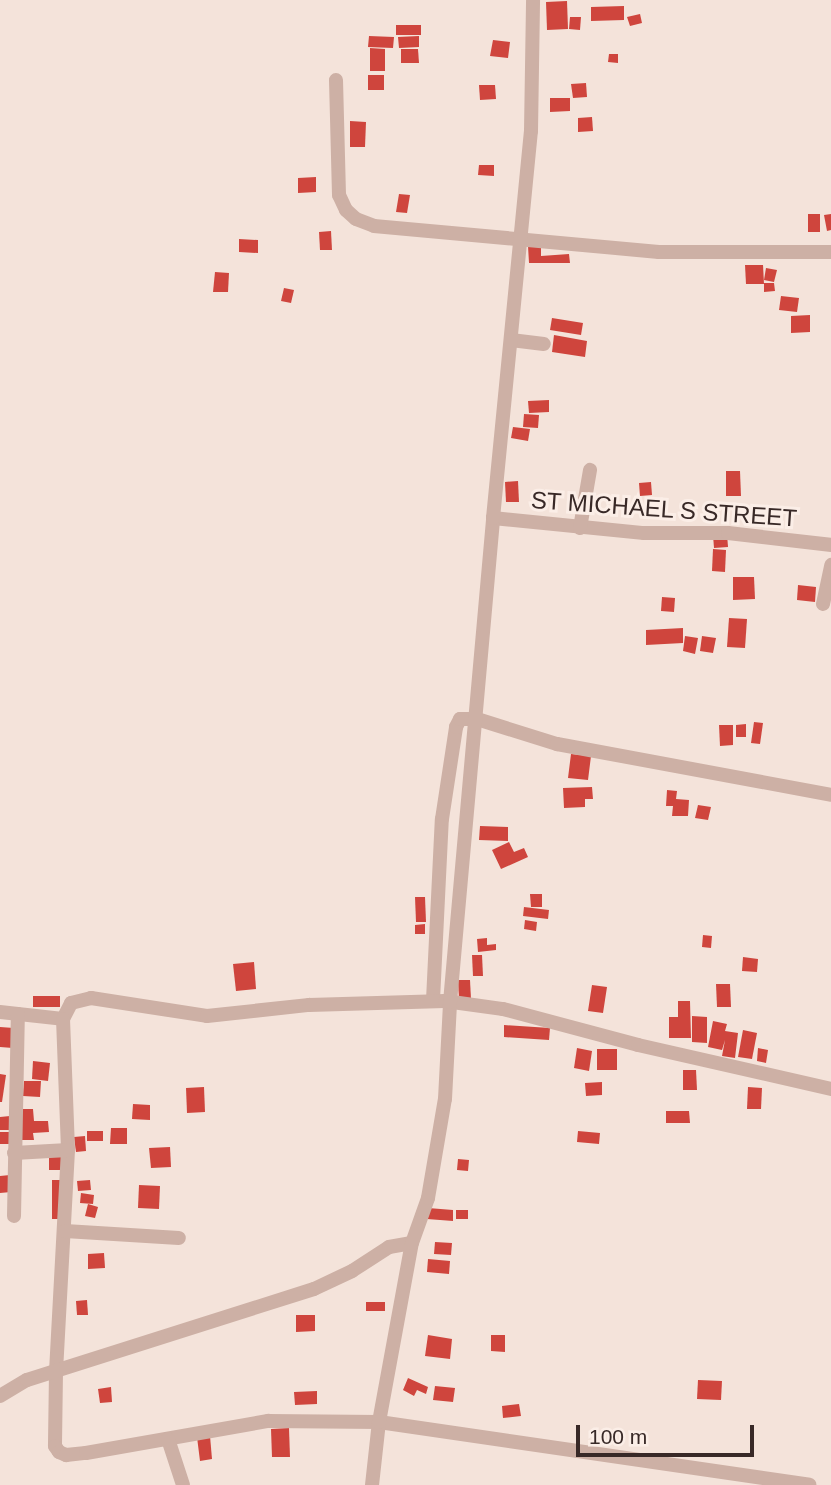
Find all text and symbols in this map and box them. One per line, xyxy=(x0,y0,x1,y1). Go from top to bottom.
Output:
street label: ST MICHAEL S STREET xyxy=(529,485,799,533)
scale bar xyxy=(579,1412,758,1456)
text: 100 m xyxy=(589,1425,647,1448)

